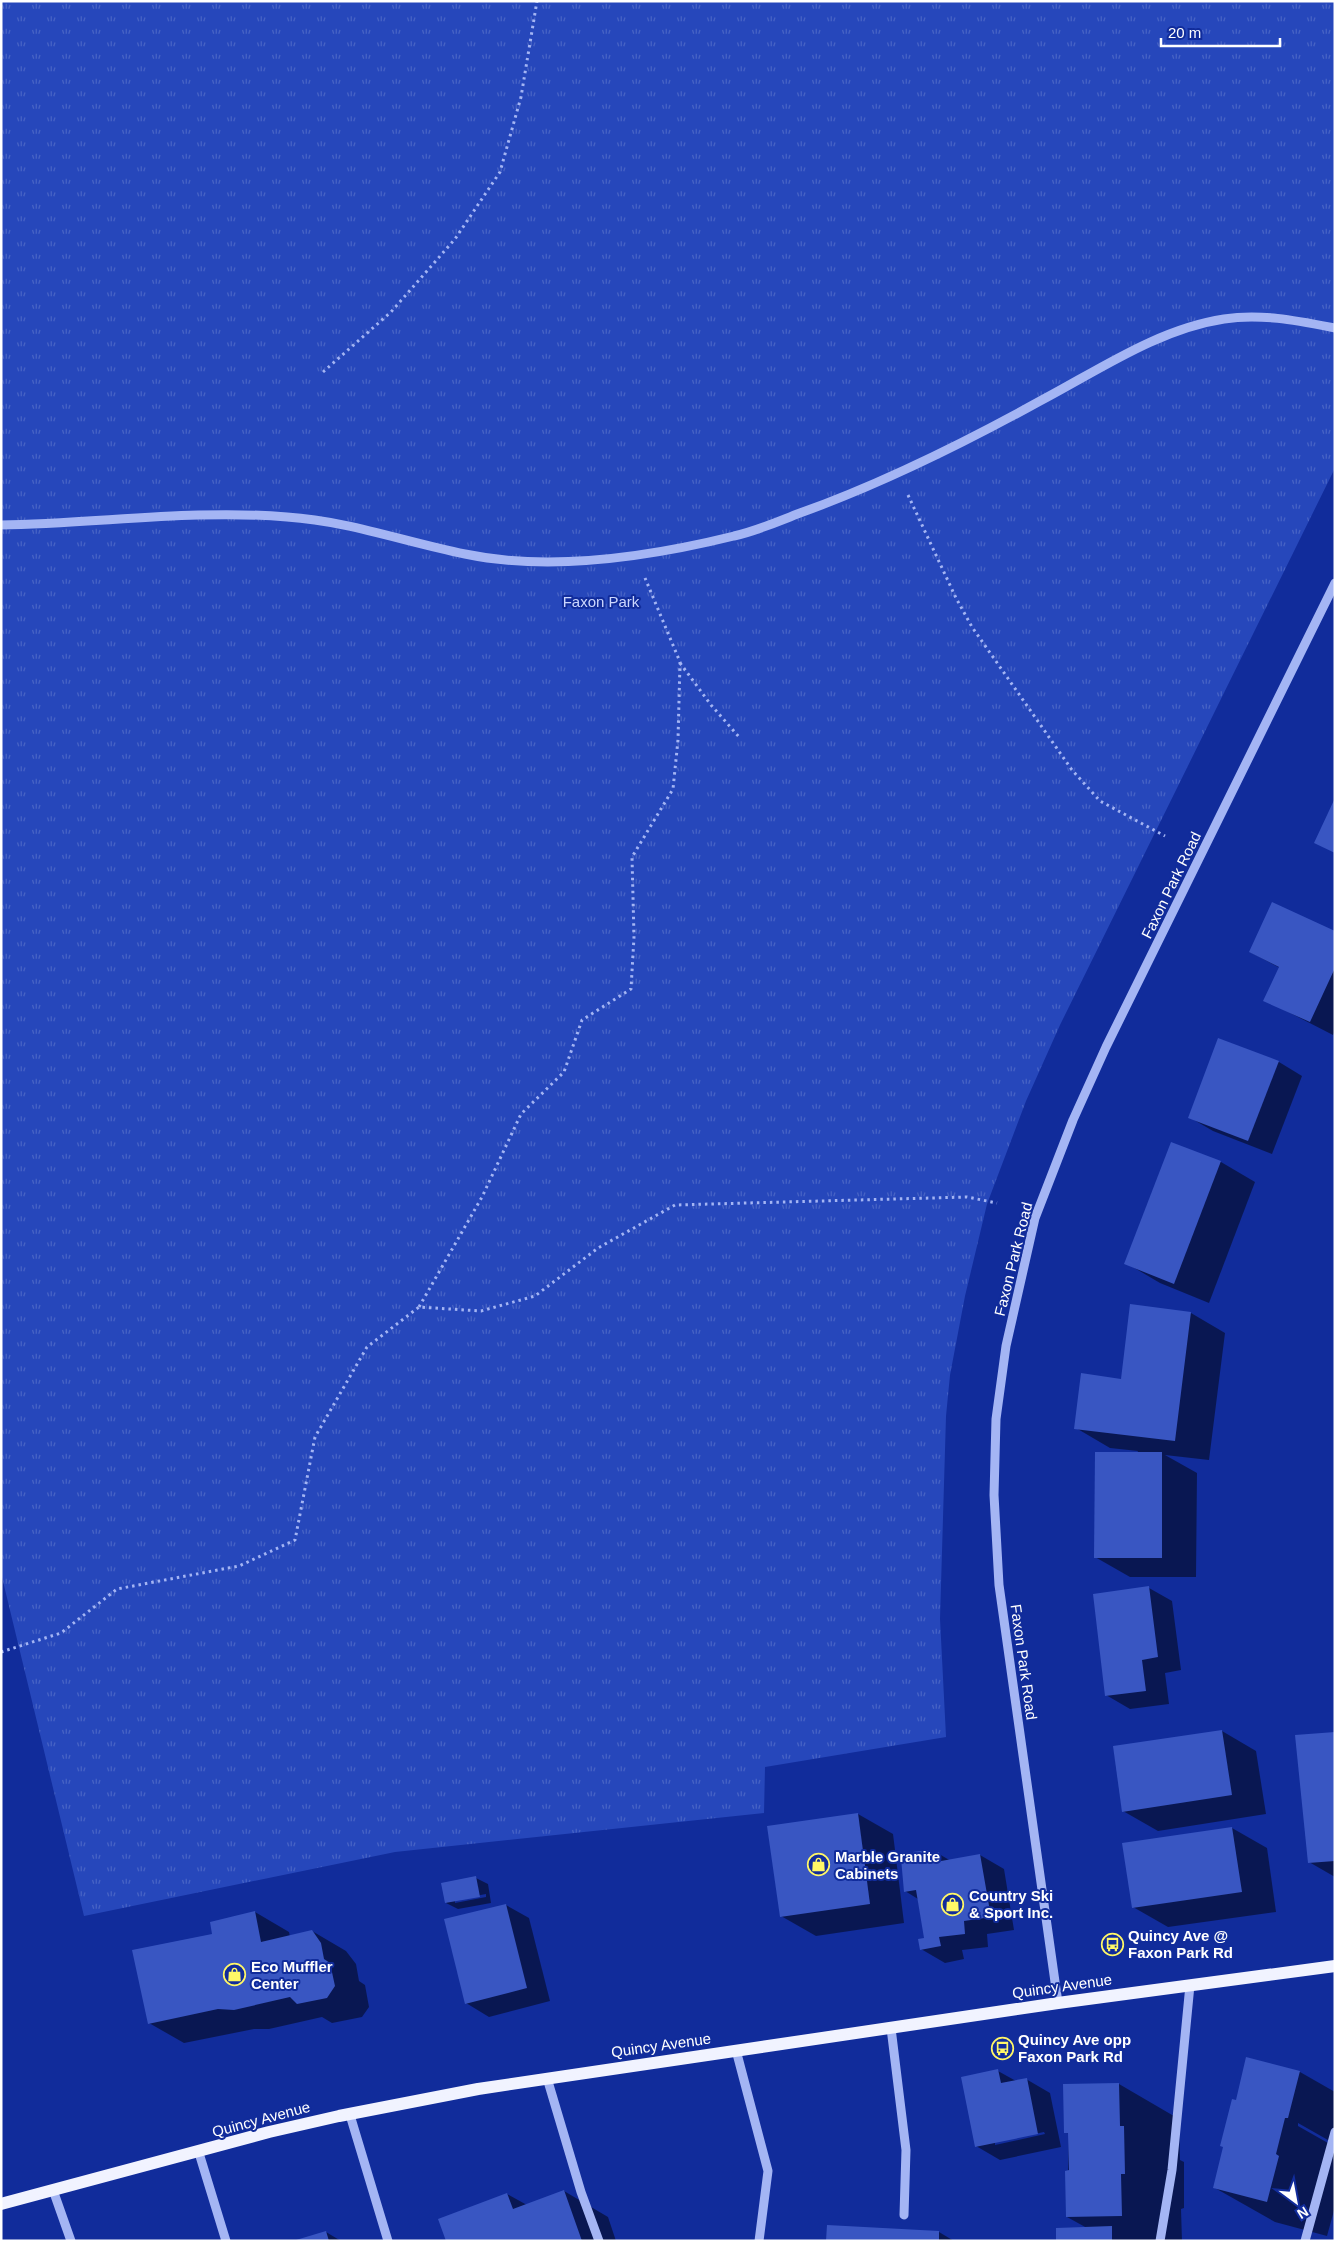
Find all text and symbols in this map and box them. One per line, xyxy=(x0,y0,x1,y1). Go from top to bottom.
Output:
scale bar xyxy=(1161,15,1280,47)
text: 20 m xyxy=(1168,24,1201,41)
park label: Faxon Park xyxy=(563,593,640,610)
street label: Faxon Park Road xyxy=(1138,829,1204,941)
street label: Faxon Park Road xyxy=(991,1200,1035,1318)
street label: Faxon Park Road xyxy=(1007,1603,1041,1721)
place label: Marble Granite Cabinets xyxy=(835,1848,940,1882)
shop icon: Marble Granite Cabinets xyxy=(807,1853,831,1877)
place label: Country Ski & Sport Inc. xyxy=(969,1887,1053,1921)
shop icon: Country Ski & Sport Inc. xyxy=(941,1892,965,1916)
place label: Quincy Ave @ Faxon Park Rd xyxy=(1128,1927,1233,1961)
bus stop icon: Quincy Ave @ Faxon Park Rd xyxy=(1100,1932,1124,1956)
place label: Eco Muffler Center xyxy=(251,1958,333,1992)
shop icon: Eco Muffler Center xyxy=(223,1963,247,1987)
street label: Quincy Avenue xyxy=(1011,1971,1113,2001)
street label: Quincy Avenue xyxy=(610,2030,712,2060)
place label: Quincy Ave opp Faxon Park Rd xyxy=(1018,2031,1131,2065)
bus stop icon: Quincy Ave opp Faxon Park Rd xyxy=(990,2036,1014,2060)
street label: Quincy Avenue xyxy=(210,2098,312,2140)
north arrow xyxy=(1271,2177,1321,2227)
text: N xyxy=(1294,2204,1311,2222)

